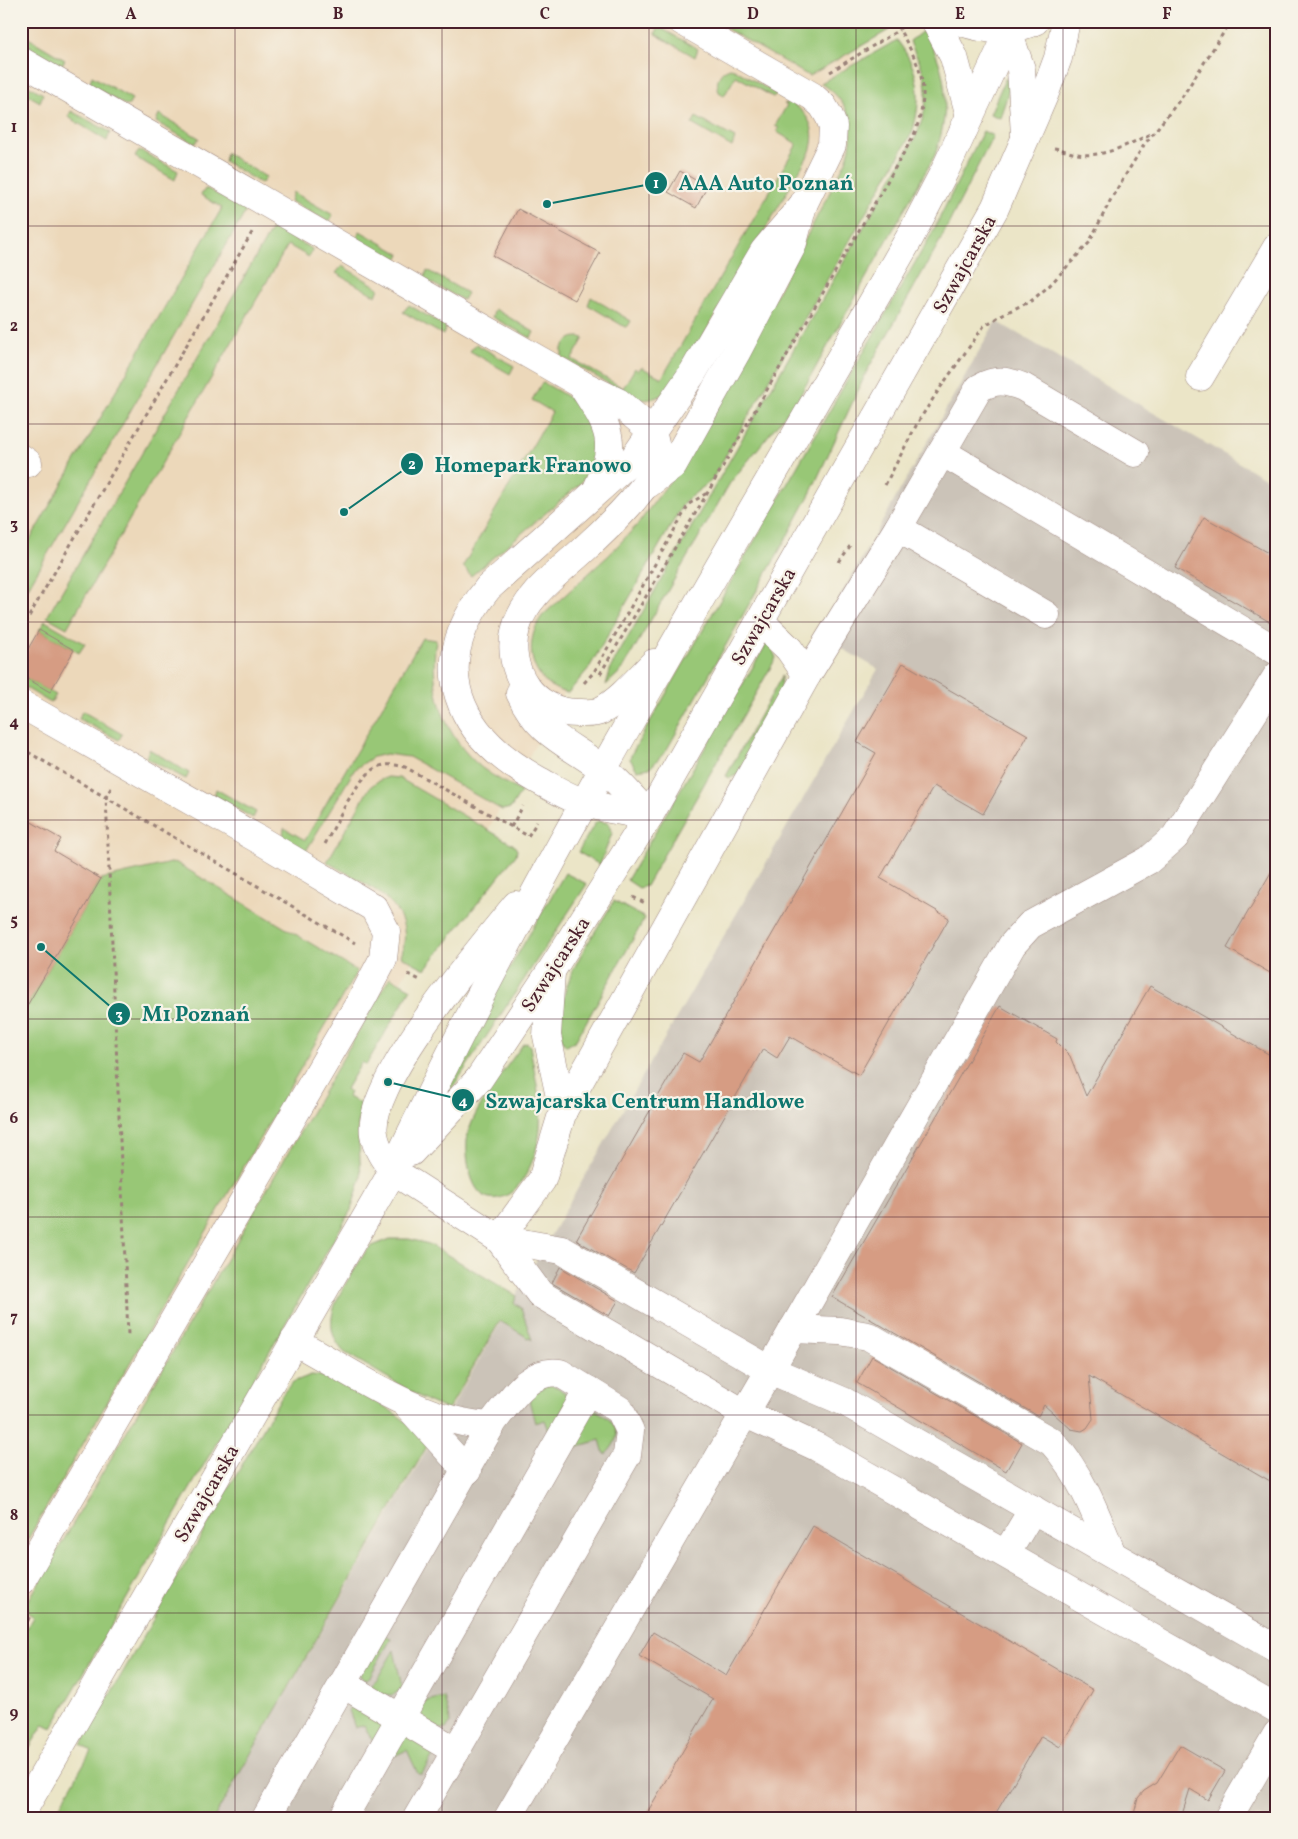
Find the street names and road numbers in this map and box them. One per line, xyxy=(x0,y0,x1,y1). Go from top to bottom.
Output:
street label: Szwajcarska xyxy=(927,211,1004,319)
street label: Szwajcarska xyxy=(725,563,804,671)
street label: Szwajcarska xyxy=(515,912,598,1018)
street label: Szwajcarska xyxy=(168,1440,247,1548)

